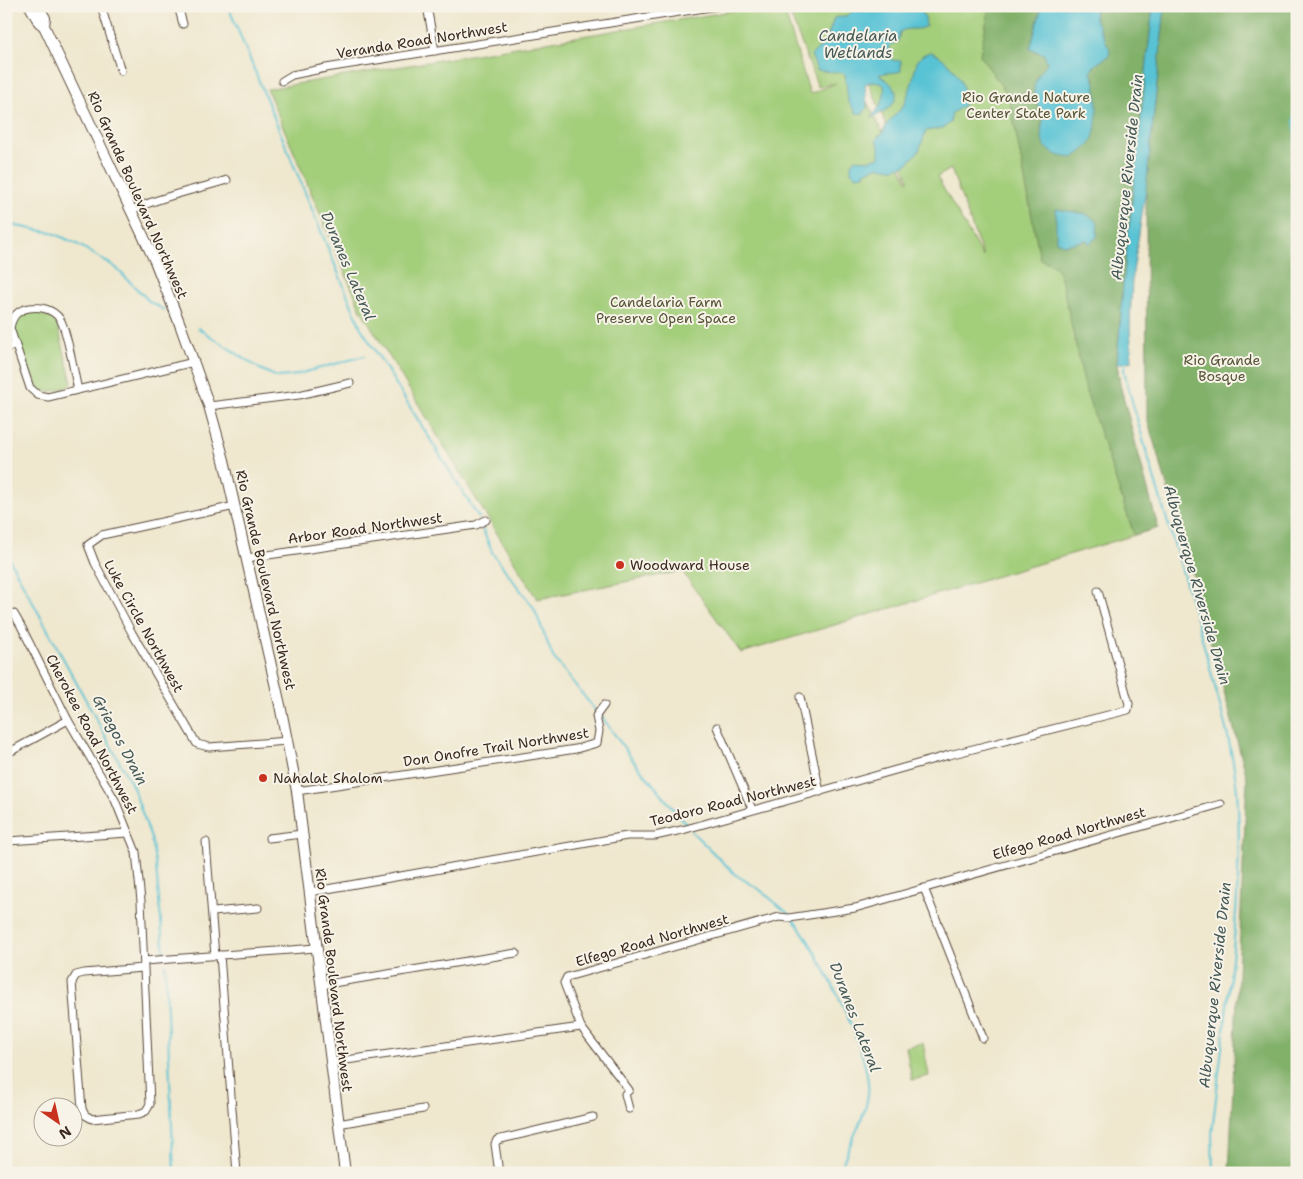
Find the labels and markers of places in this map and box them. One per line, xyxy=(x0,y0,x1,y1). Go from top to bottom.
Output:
place label: Woodward House xyxy=(630,556,750,574)
marker: Woodward House xyxy=(614,559,626,571)
place label: Nahalat Shalom xyxy=(273,769,383,787)
marker: Nahalat Shalom xyxy=(257,772,269,784)

